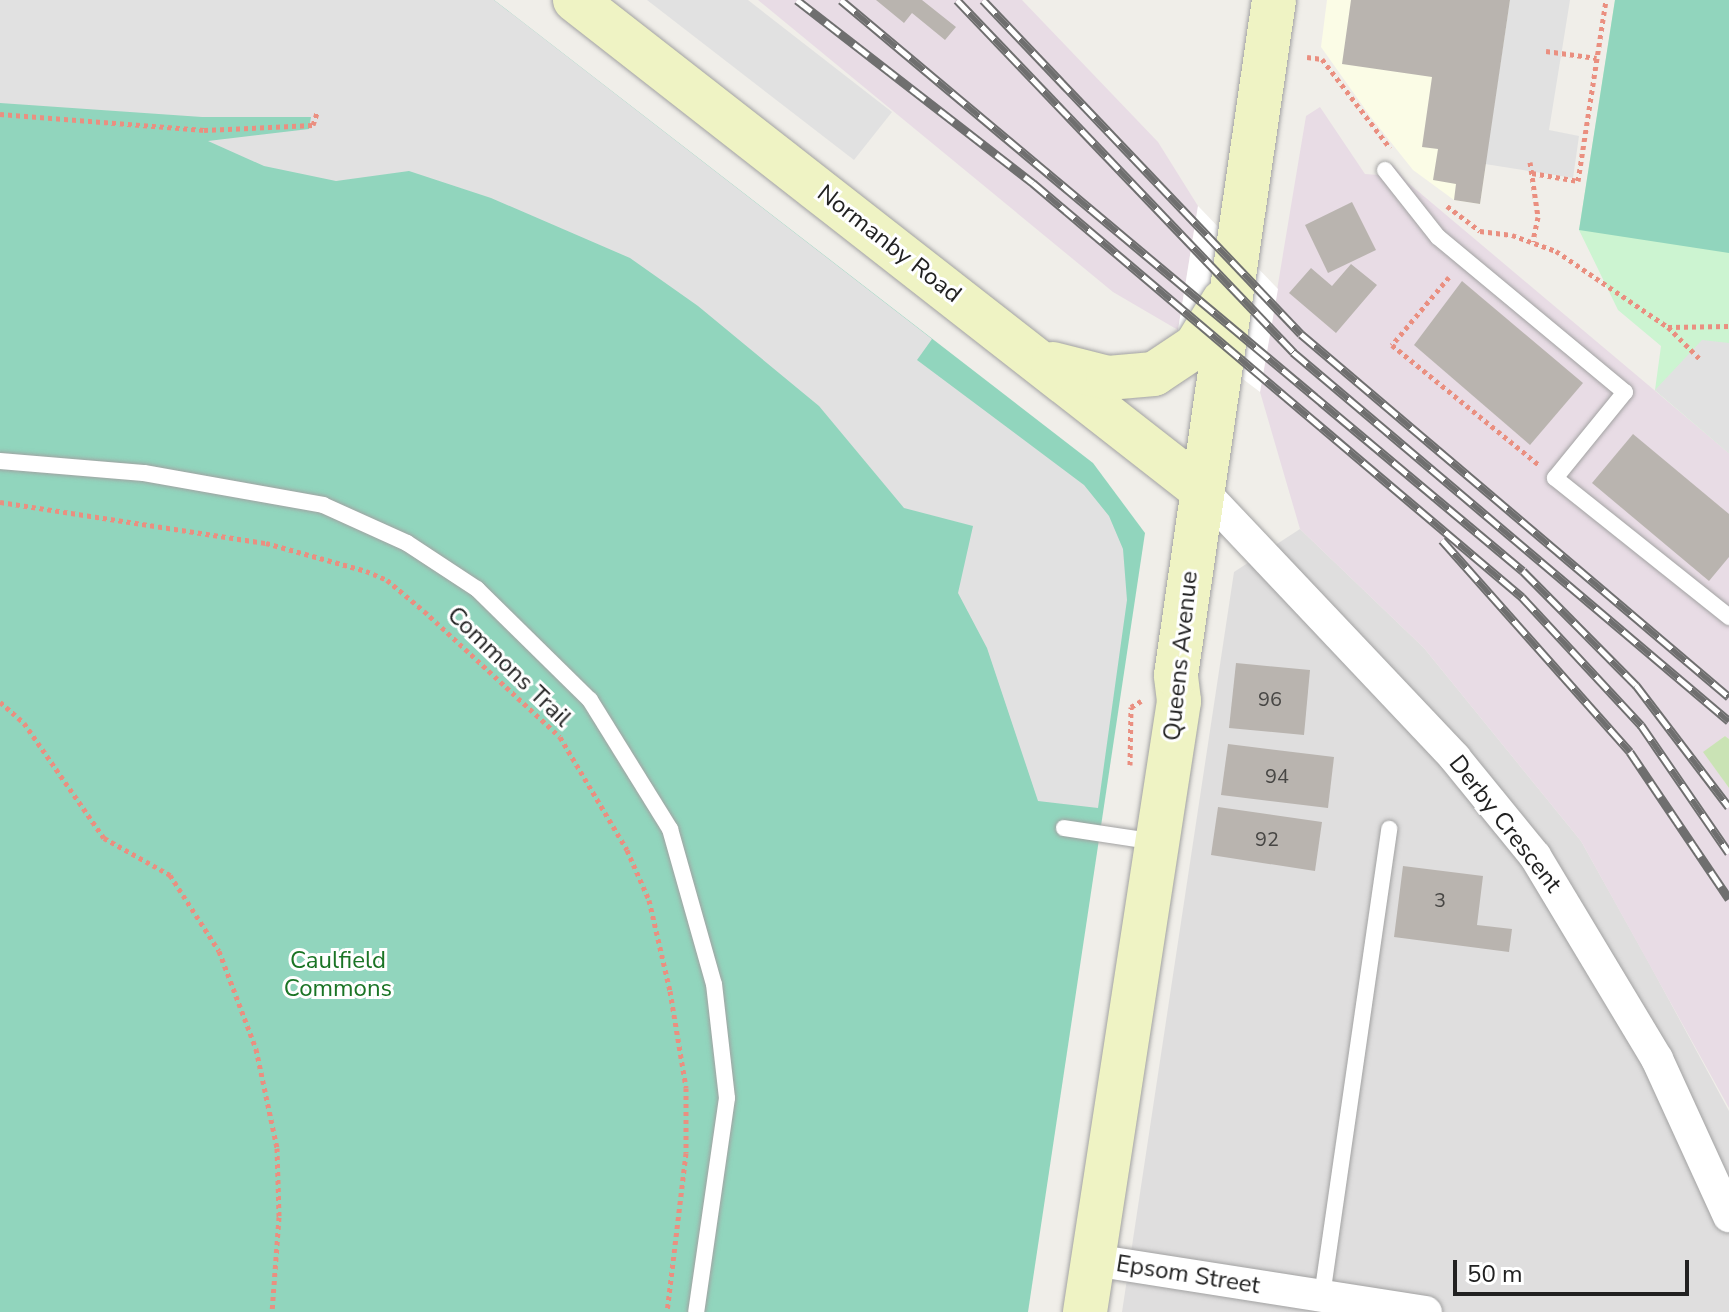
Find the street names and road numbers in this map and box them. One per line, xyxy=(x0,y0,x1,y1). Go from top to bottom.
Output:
street label: Normanby Road xyxy=(811,179,967,309)
street label: Queens Avenue xyxy=(1158,570,1204,742)
street label: Commons Trail xyxy=(441,601,577,733)
street label: Derby Crescent xyxy=(1443,750,1567,898)
street label: Epsom Street xyxy=(1114,1249,1262,1301)

